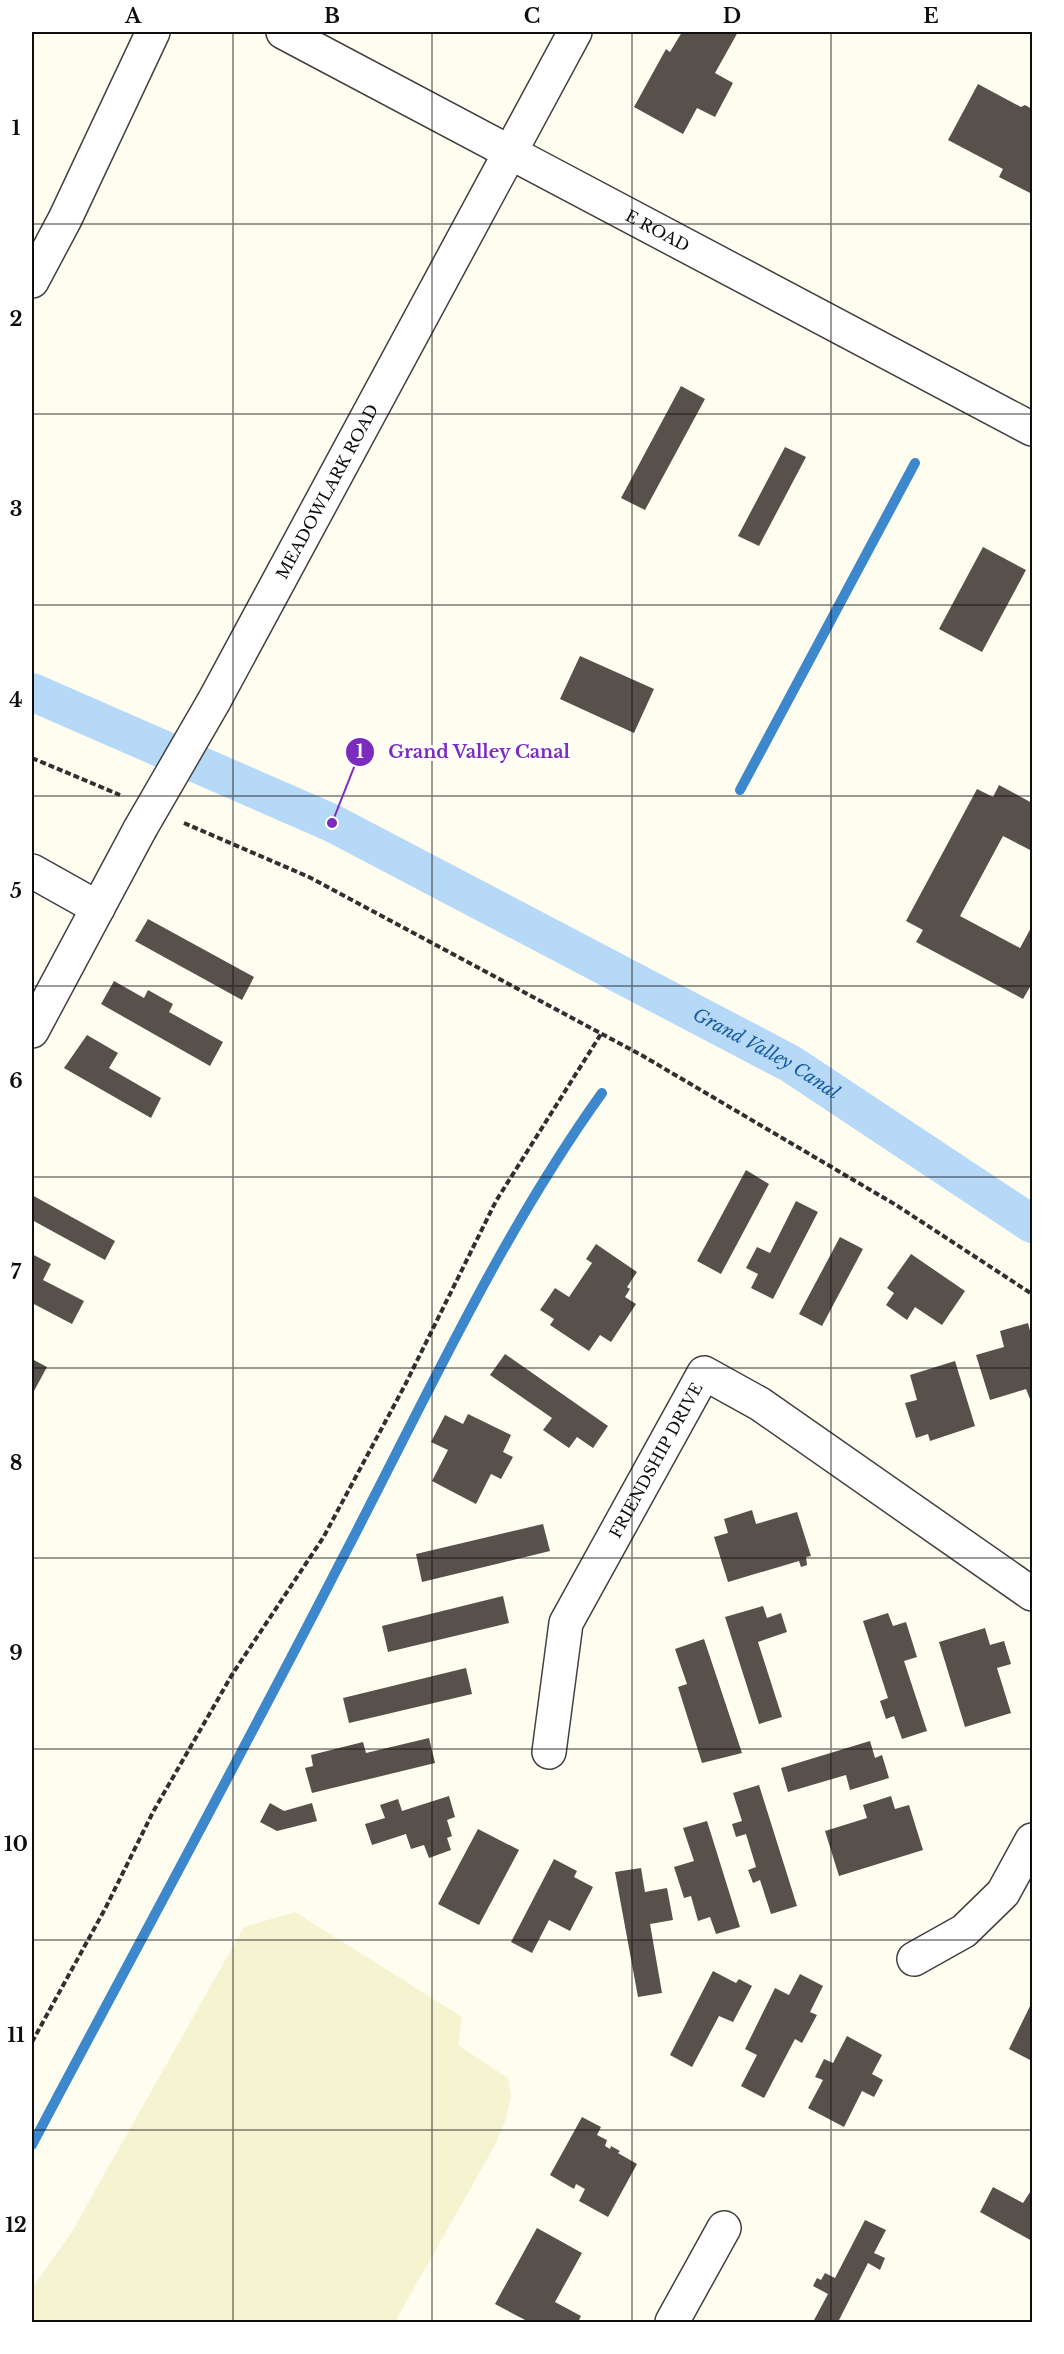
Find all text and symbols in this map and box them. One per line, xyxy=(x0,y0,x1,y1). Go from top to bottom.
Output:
text: A xyxy=(124,4,142,28)
text: B xyxy=(324,4,340,28)
text: C xyxy=(524,4,540,28)
text: D xyxy=(723,4,741,28)
text: E xyxy=(923,4,939,28)
text: 1 xyxy=(12,116,21,140)
street label: E ROAD xyxy=(622,205,693,256)
text: 2 xyxy=(9,307,23,331)
street label: MEADOWLARK ROAD xyxy=(272,401,382,582)
text: 3 xyxy=(10,497,22,521)
text: 4 xyxy=(9,688,23,712)
callout: Grand Valley Canal xyxy=(345,734,582,770)
text: 1 xyxy=(356,741,364,763)
text: Grand Valley Canal xyxy=(388,741,570,763)
text: 5 xyxy=(10,879,22,903)
water label: Grand Valley Canal xyxy=(689,1003,844,1104)
text: 6 xyxy=(9,1069,23,1093)
text: 7 xyxy=(11,1260,22,1284)
street label: FRIENDSHIP DRIVE xyxy=(605,1379,707,1541)
text: 8 xyxy=(10,1451,22,1475)
text: 9 xyxy=(9,1641,23,1665)
text: 10 xyxy=(4,1832,28,1856)
text: 11 xyxy=(7,2023,25,2047)
text: 12 xyxy=(5,2213,27,2237)

